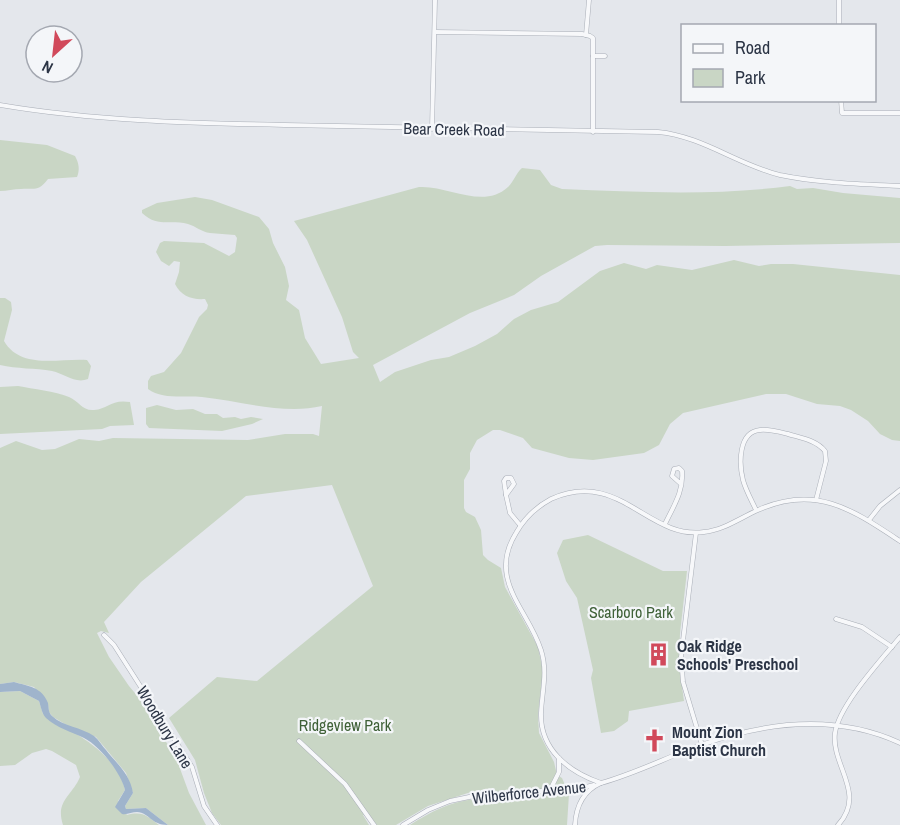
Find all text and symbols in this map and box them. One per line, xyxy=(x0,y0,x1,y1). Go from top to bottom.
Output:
north arrow xyxy=(24,24,84,84)
legend xyxy=(681,24,876,102)
text: Road xyxy=(735,35,770,60)
text: N xyxy=(38,55,56,79)
text: Park xyxy=(735,65,766,90)
street label: Bear Creek Road xyxy=(403,117,505,141)
park label: Scarboro Park xyxy=(589,601,673,623)
place label: Oak Ridge Schools' Preschool xyxy=(677,635,798,675)
building icon: Oak Ridge Schools' Preschool xyxy=(646,642,672,668)
street label: Woodbury Lane xyxy=(132,682,198,772)
park label: Ridgeview Park xyxy=(299,714,392,736)
place label: Mount Zion Baptist Church xyxy=(672,721,766,761)
church icon: Mount Zion Baptist Church xyxy=(641,728,667,754)
street label: Wilberforce Avenue xyxy=(471,775,587,809)

